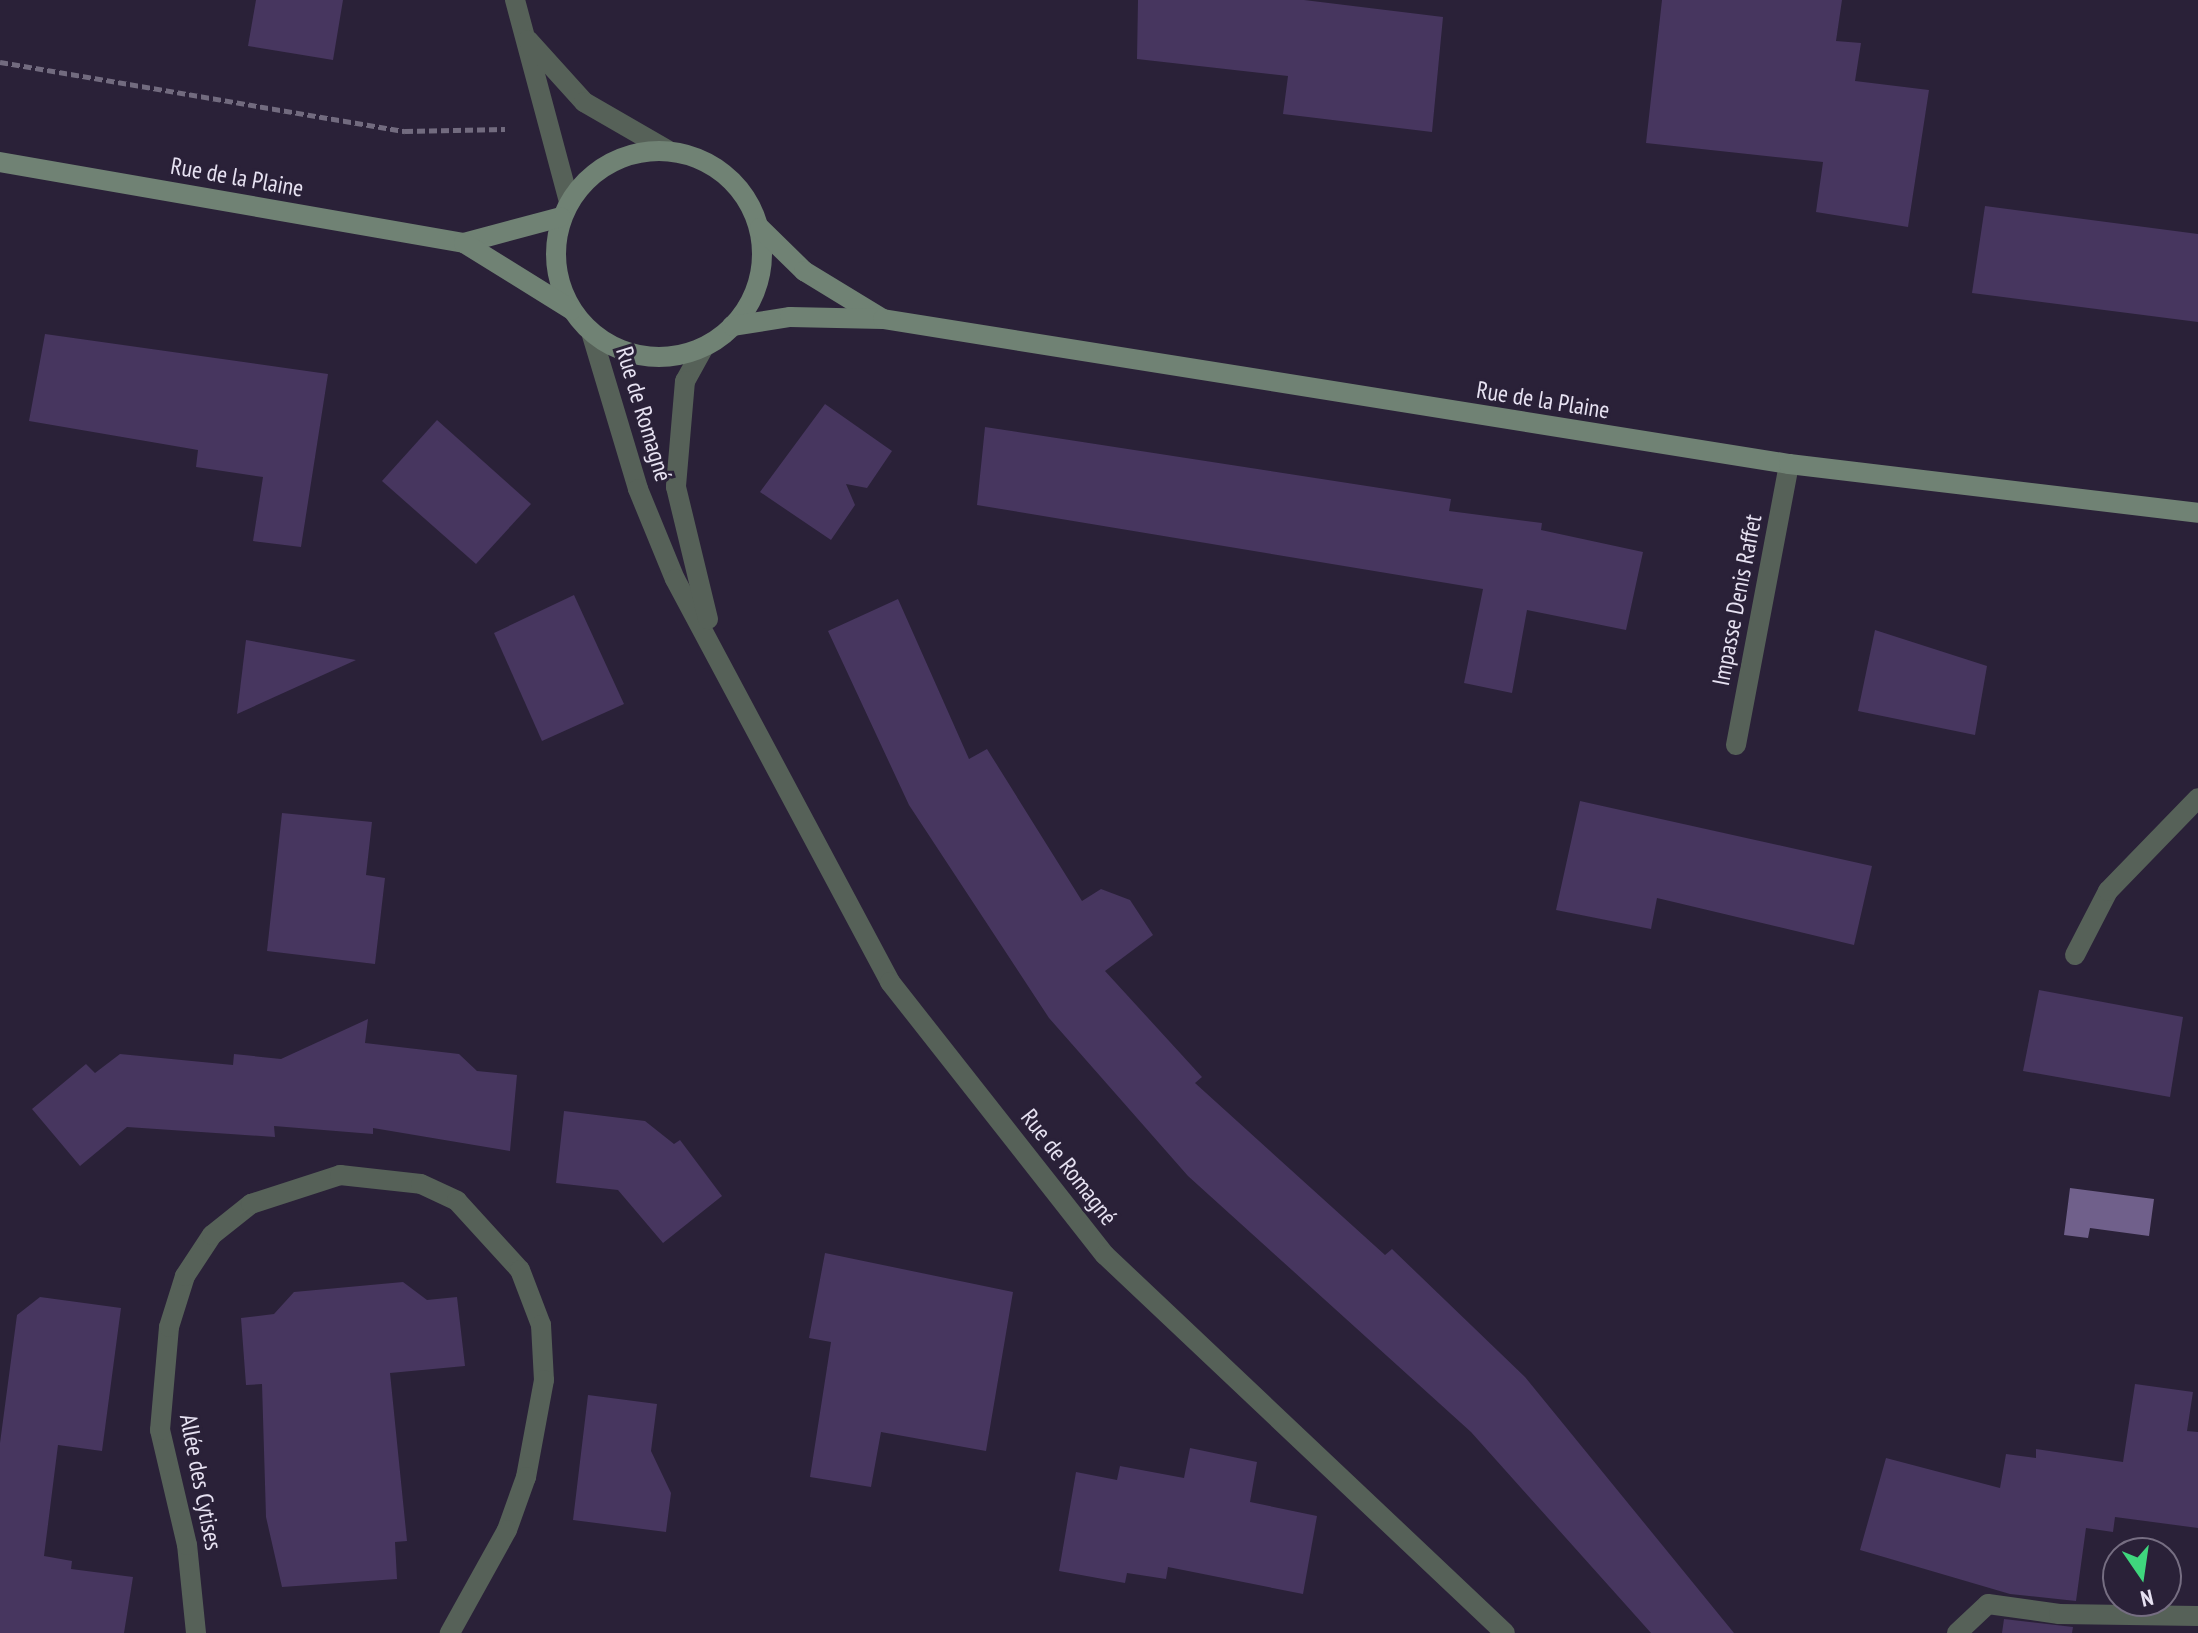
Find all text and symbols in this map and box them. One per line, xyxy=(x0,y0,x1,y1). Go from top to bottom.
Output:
street label: Rue de la Plaine xyxy=(168,151,306,203)
street label: Rue de Romagné xyxy=(610,343,678,485)
street label: Rue de la Plaine xyxy=(1474,375,1612,425)
street label: Impasse Denis Raffet xyxy=(1706,512,1768,688)
street label: Rue de Romagné xyxy=(1015,1103,1123,1231)
street label: Allée des Cytises xyxy=(174,1412,228,1552)
north arrow xyxy=(2102,1537,2182,1617)
text: N xyxy=(2138,1583,2156,1613)

